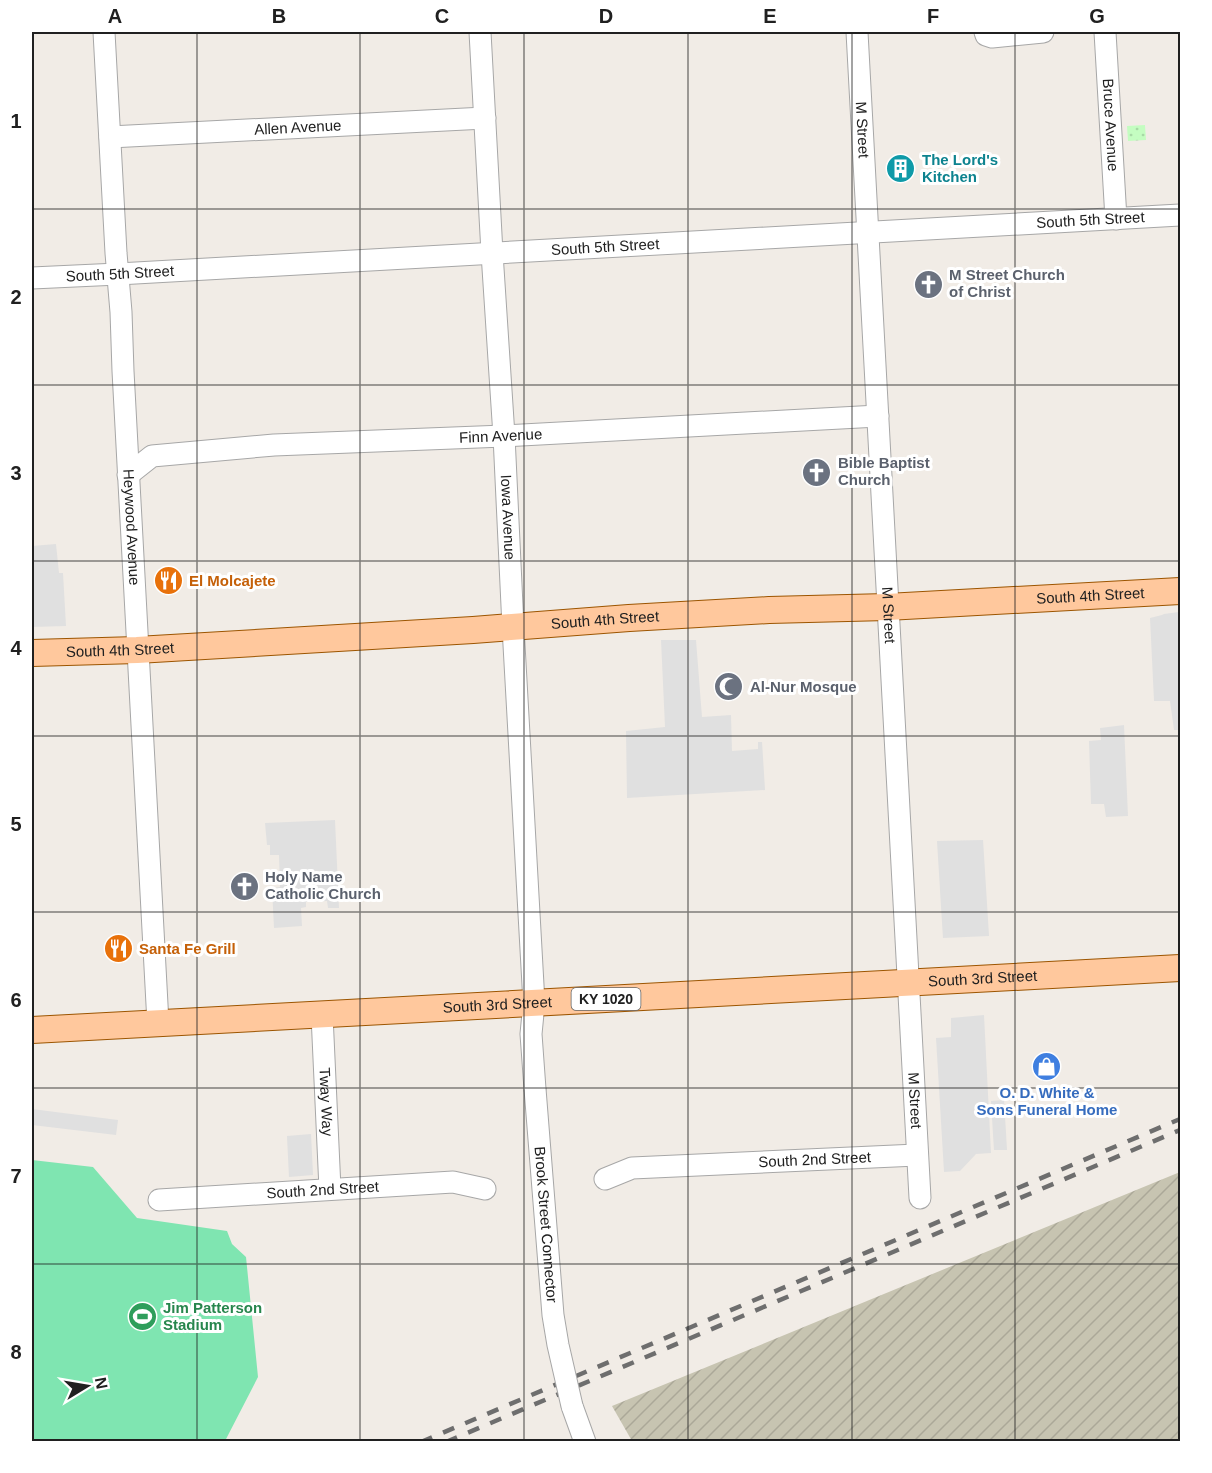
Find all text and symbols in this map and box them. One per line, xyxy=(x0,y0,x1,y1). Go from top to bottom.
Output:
text: A xyxy=(108,5,122,27)
text: B xyxy=(272,5,286,27)
text: C xyxy=(435,5,449,27)
text: D xyxy=(599,5,613,27)
text: E xyxy=(763,5,777,27)
text: F xyxy=(927,5,939,27)
text: G xyxy=(1089,5,1105,27)
street label: Bruce Avenue xyxy=(1100,78,1122,172)
street label: M Street xyxy=(853,101,873,159)
text: 1 xyxy=(10,110,22,132)
street label: Allen Avenue xyxy=(254,116,342,138)
place label: The Lord's Kitchen xyxy=(922,151,998,185)
building icon: The Lord's Kitchen xyxy=(885,153,917,185)
street label: South 5th Street xyxy=(1036,208,1146,231)
street label: South 5th Street xyxy=(551,235,661,258)
street label: South 5th Street xyxy=(65,262,175,284)
place label: M Street Church of Christ xyxy=(949,266,1065,300)
church icon: M Street Church of Christ xyxy=(912,268,944,300)
text: 2 xyxy=(10,286,22,308)
street label: Finn Avenue xyxy=(459,425,543,446)
place label: Bible Baptist Church xyxy=(838,454,930,488)
church icon: Bible Baptist Church xyxy=(801,456,833,488)
text: 3 xyxy=(10,462,22,484)
street label: Heywood Avenue xyxy=(120,469,143,586)
street label: Iowa Avenue xyxy=(498,474,519,560)
restaurant icon: El Molcajete xyxy=(152,565,184,597)
place label: El Molcajete xyxy=(189,572,276,589)
street label: South 4th Street xyxy=(1036,584,1146,607)
street label: M Street xyxy=(879,586,899,645)
street label: South 4th Street xyxy=(550,607,660,632)
text: 4 xyxy=(10,637,22,659)
street label: South 4th Street xyxy=(65,639,175,660)
mosque icon: Al-Nur Mosque xyxy=(713,671,745,703)
place label: Al-Nur Mosque xyxy=(750,678,857,695)
text: 5 xyxy=(10,813,22,835)
place label: Holy Name Catholic Church xyxy=(265,868,381,902)
church icon: Holy Name Catholic Church xyxy=(228,870,260,902)
restaurant icon: Santa Fe Grill xyxy=(102,933,134,965)
place label: Santa Fe Grill xyxy=(139,940,236,957)
street label: South 3rd Street xyxy=(928,967,1038,990)
road number: KY 1020 xyxy=(572,988,640,1010)
text: 6 xyxy=(10,989,22,1011)
street label: South 3rd Street xyxy=(442,993,553,1016)
shop icon: O. D. White & Sons Funeral Home xyxy=(1031,1050,1063,1082)
street label: Tway Way xyxy=(316,1067,337,1137)
street label: M Street xyxy=(905,1072,925,1130)
place label: O. D. White & Sons Funeral Home xyxy=(977,1084,1117,1118)
street label: Brook Street Connector xyxy=(532,1146,561,1303)
street label: South 2nd Street xyxy=(758,1148,872,1170)
text: 7 xyxy=(10,1165,22,1187)
street label: South 2nd Street xyxy=(266,1178,380,1201)
place label: Jim Patterson Stadium xyxy=(163,1299,262,1333)
sports icon: Jim Patterson Stadium xyxy=(126,1301,158,1333)
text: 8 xyxy=(10,1341,22,1363)
north arrow xyxy=(57,1356,117,1416)
text: N xyxy=(92,1376,111,1391)

